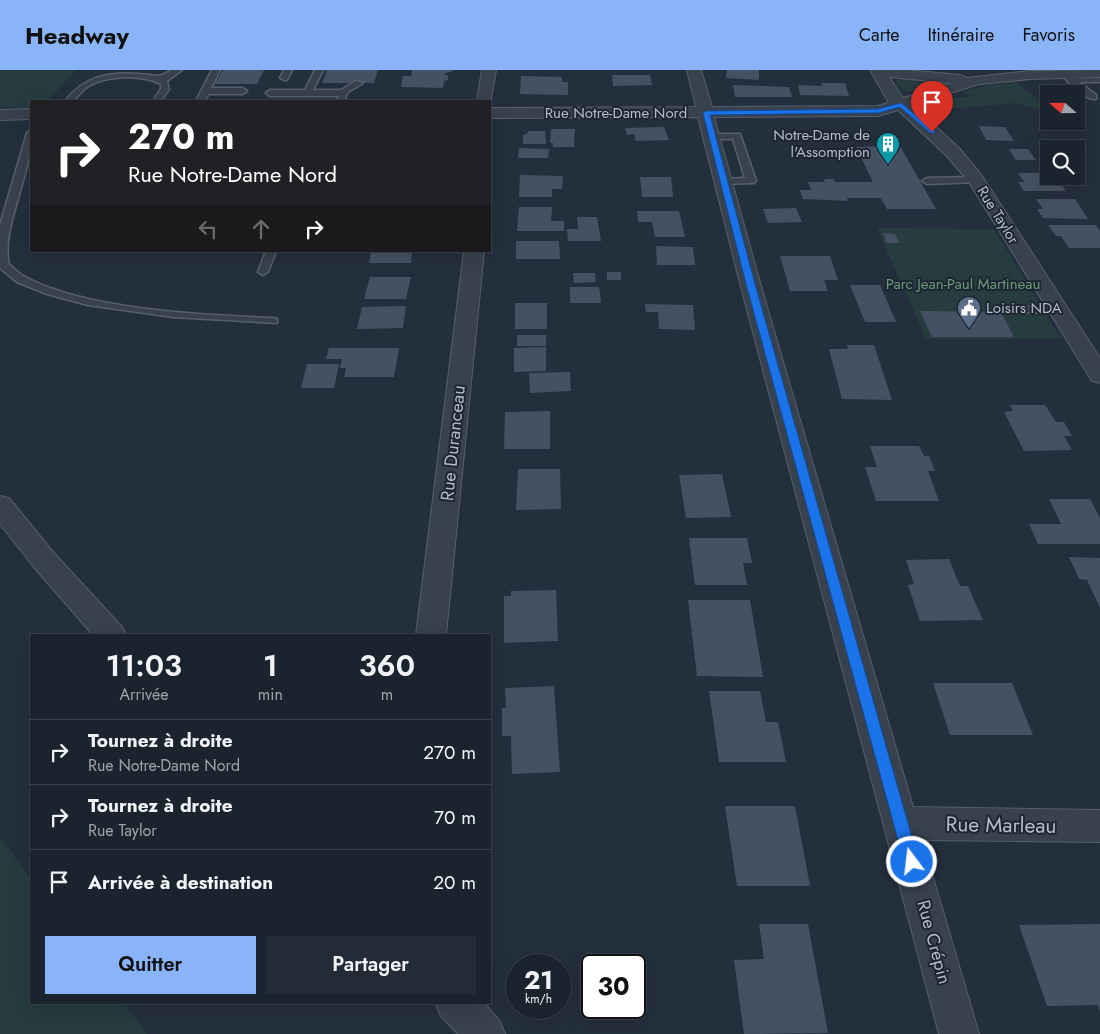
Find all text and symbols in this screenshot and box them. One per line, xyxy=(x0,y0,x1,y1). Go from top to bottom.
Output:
text: Headway xyxy=(25,18,129,53)
text: Carte xyxy=(859,22,900,48)
text: Itinéraire xyxy=(928,22,994,48)
text: Favoris xyxy=(1022,22,1075,48)
pin xyxy=(911,81,953,132)
north arrow xyxy=(1040,85,1085,130)
map controls xyxy=(1040,85,1085,185)
icon: arrive xyxy=(918,88,946,116)
street label: Rue Notre-Dame Nord xyxy=(545,102,687,124)
text: 270 m xyxy=(128,112,234,162)
icon: right xyxy=(45,120,110,185)
place label: Notre-Dame de l'Assomption xyxy=(773,124,870,163)
building icon: Notre-Dame de l'Assomption xyxy=(875,131,901,165)
button: search xyxy=(1040,140,1085,185)
text: Rue Notre-Dame Nord xyxy=(128,158,337,190)
street label: Rue Taylor xyxy=(972,182,1025,249)
icon: left xyxy=(194,215,222,243)
icon: ahead xyxy=(247,215,275,243)
icon: right xyxy=(300,215,328,243)
park label: Parc Jean-Paul Martineau xyxy=(886,273,1040,295)
public building icon: Loisirs NDA xyxy=(956,295,982,329)
place label: Loisirs NDA xyxy=(986,297,1062,319)
street label: Rue Duranceau xyxy=(434,384,472,502)
text: 11:03 xyxy=(106,644,182,687)
text: 1 xyxy=(263,644,278,687)
text: 360 xyxy=(359,644,415,687)
text: Arrivée xyxy=(119,683,168,706)
text: min xyxy=(258,683,283,706)
text: m xyxy=(381,683,393,706)
text: Tournez à droite xyxy=(88,727,233,754)
icon: right xyxy=(45,738,73,766)
text: 270 m xyxy=(423,739,476,766)
text: Rue Notre-Dame Nord xyxy=(88,754,240,777)
text: Tournez à droite xyxy=(88,792,233,819)
icon: right xyxy=(45,803,73,831)
text: 70 m xyxy=(434,804,476,831)
street label: Rue Marleau xyxy=(945,809,1057,841)
text: Rue Taylor xyxy=(88,819,157,842)
position arrow xyxy=(885,835,937,887)
icon: arrive xyxy=(45,868,73,896)
text: Arrivée à destination xyxy=(88,869,273,896)
text: 20 m xyxy=(433,869,476,896)
street label: Rue Crépin xyxy=(910,897,958,987)
button: Quitter xyxy=(45,936,256,994)
button: Partager xyxy=(266,936,476,994)
speed limit sign: 30 xyxy=(581,954,646,1019)
text: 21 xyxy=(524,962,553,998)
text: km/h xyxy=(525,990,552,1008)

